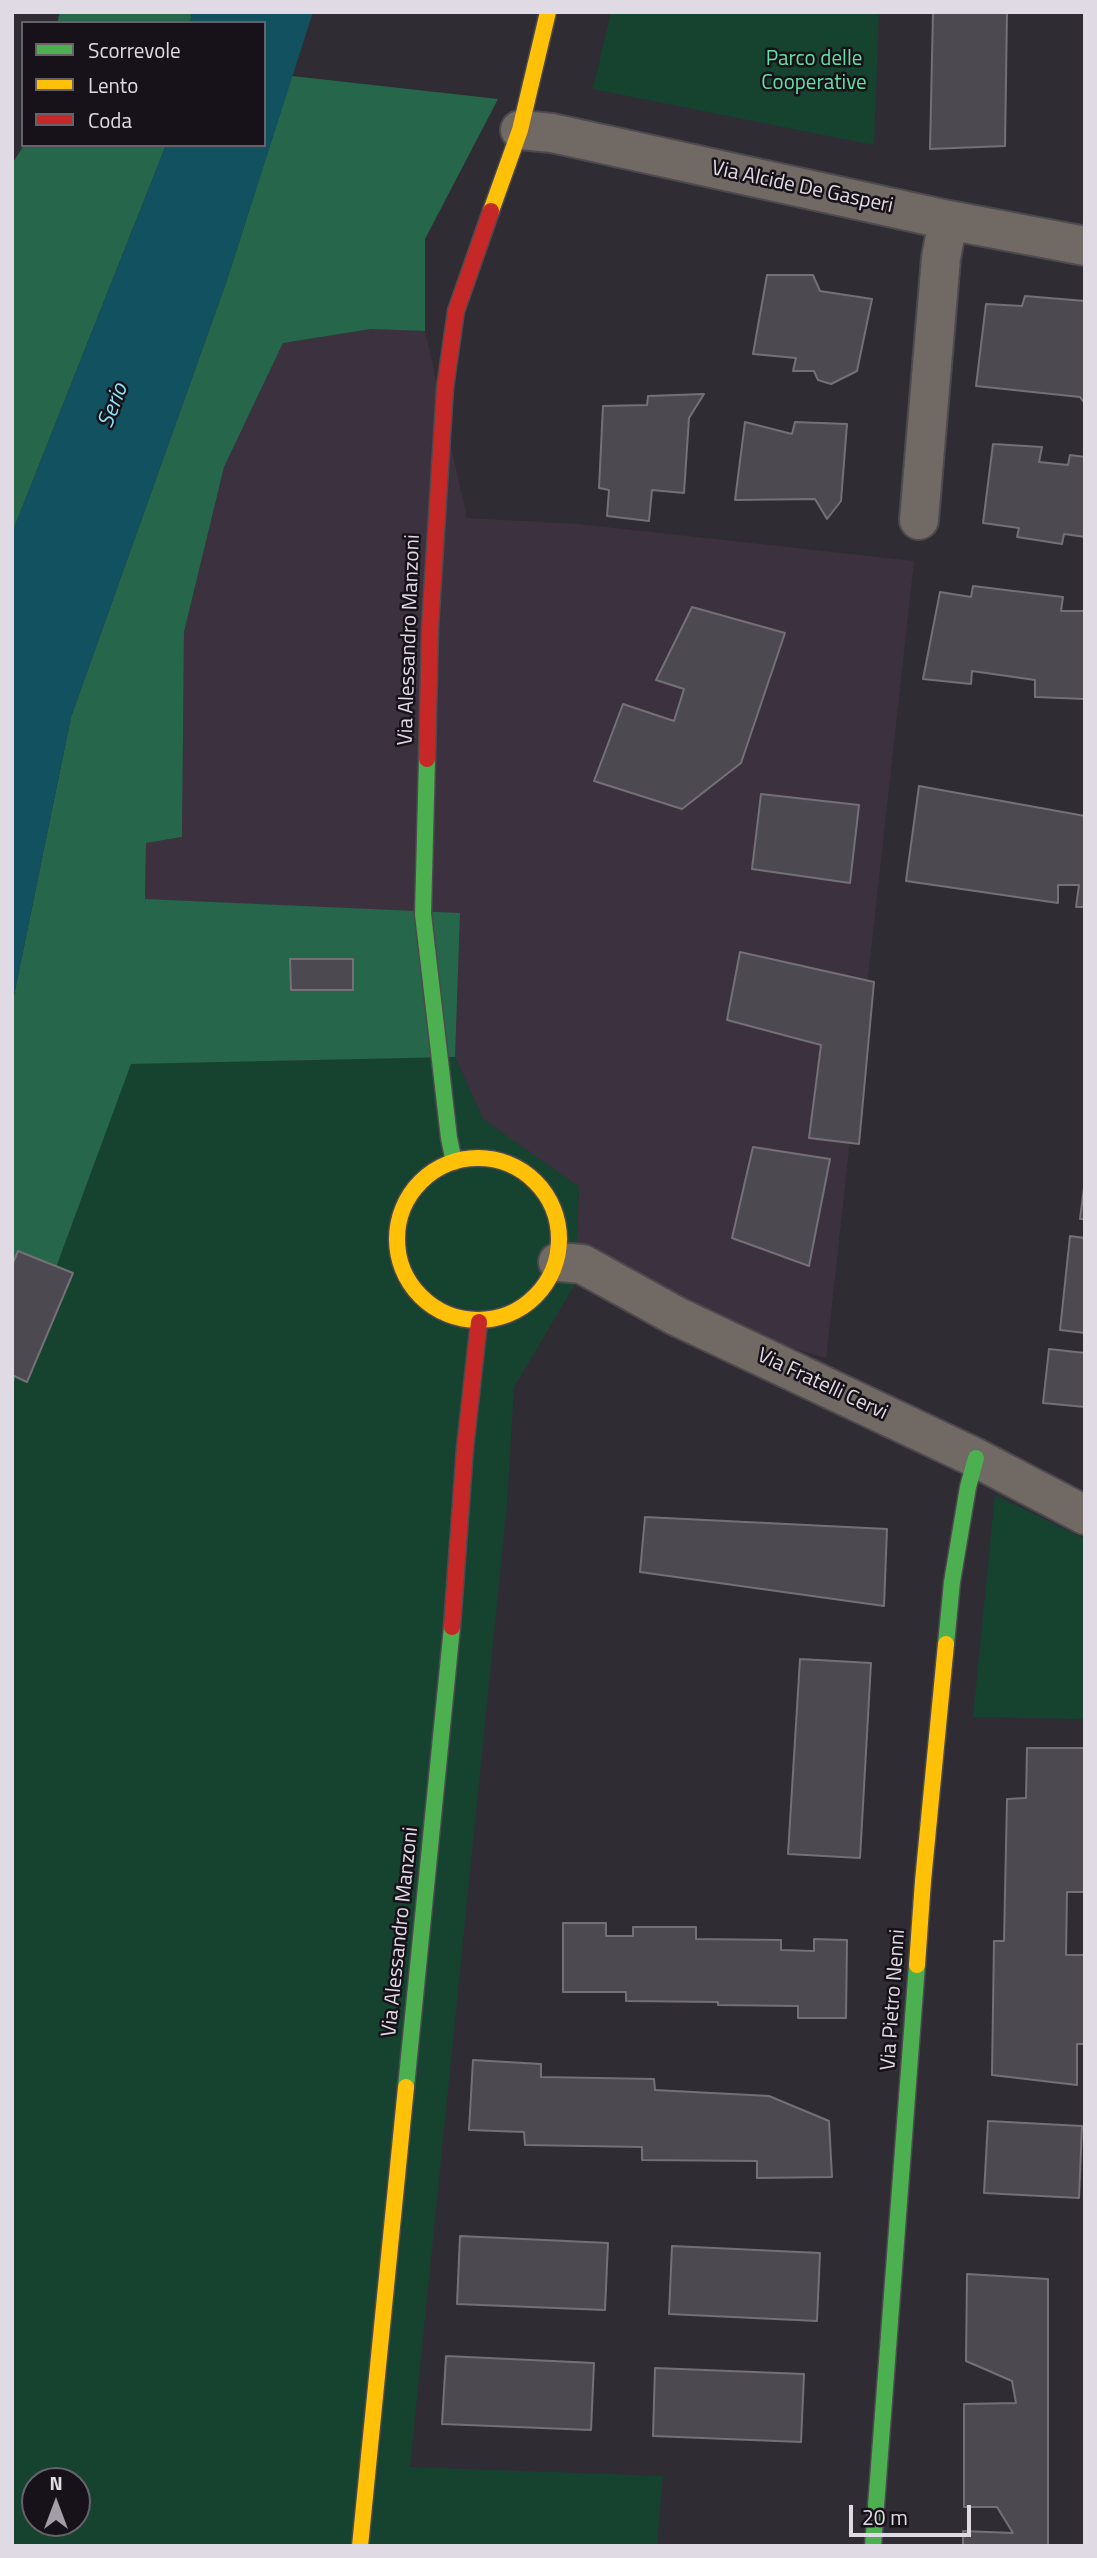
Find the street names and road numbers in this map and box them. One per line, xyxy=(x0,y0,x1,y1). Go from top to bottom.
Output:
street label: Via Alcide De Gasperi xyxy=(709,156,895,220)
street label: Via Alessandro Manzoni xyxy=(394,534,426,746)
street label: Via Fratelli Cervi xyxy=(753,1344,891,1426)
street label: Via Alessandro Manzoni xyxy=(377,1826,425,2038)
street label: Via Pietro Nenni xyxy=(876,1929,912,2071)

